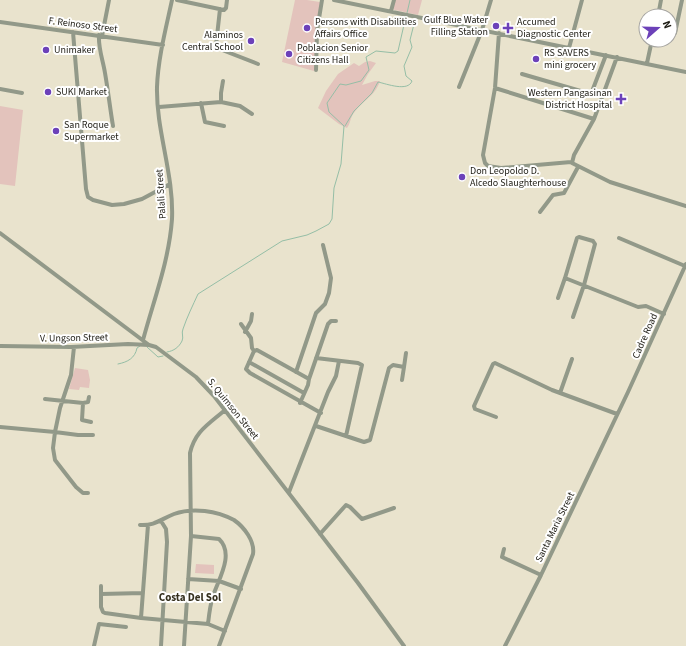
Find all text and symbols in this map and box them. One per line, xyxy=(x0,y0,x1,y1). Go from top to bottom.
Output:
north arrow xyxy=(638,8,678,48)
place label: Gulf Blue Water Filling Station xyxy=(424,13,489,39)
street label: F. Reinoso Street xyxy=(48,14,119,36)
place label: Persons with Disabilities Affairs Office xyxy=(315,15,416,41)
place label: Accumed Diagnostic Center xyxy=(517,15,591,41)
text: N xyxy=(659,19,675,31)
marker: Gulf Blue Water Filling Station xyxy=(491,21,501,31)
marker: Accumed Diagnostic Center xyxy=(502,22,514,34)
marker: Persons with Disabilities Affairs Office xyxy=(302,23,312,33)
place label: Alaminos Central School xyxy=(182,28,243,54)
marker: Alaminos Central School xyxy=(246,36,256,46)
place label: Poblacion Senior Citizens Hall xyxy=(297,41,369,67)
place label: Unimaker xyxy=(54,43,95,57)
marker: Unimaker xyxy=(41,45,51,55)
place label: RS SAVERS mini grocery xyxy=(544,46,597,72)
marker: Poblacion Senior Citizens Hall xyxy=(284,49,294,59)
marker: RS SAVERS mini grocery xyxy=(531,54,541,64)
place label: SUKI Market xyxy=(56,85,108,99)
place label: Western Pangasinan District Hospital xyxy=(528,86,612,112)
marker: SUKI Market xyxy=(43,87,53,97)
marker: Western Pangasinan District Hospital xyxy=(615,93,627,105)
place label: San Roque Supermarket xyxy=(64,118,119,144)
marker: San Roque Supermarket xyxy=(51,126,61,136)
place label: Don Leopoldo D. Alcedo Slaughterhouse xyxy=(470,164,566,190)
street label: Palali Street xyxy=(152,168,170,219)
marker: Don Leopoldo D. Alcedo Slaughterhouse xyxy=(457,172,467,182)
street label: Cadre Road xyxy=(629,311,661,361)
street label: V. Ungson Street xyxy=(40,330,109,346)
street label: S. Quimson Street xyxy=(204,376,262,443)
street label: Santa Maria Street xyxy=(532,489,578,564)
district label: Costa Del Sol xyxy=(159,590,222,605)

